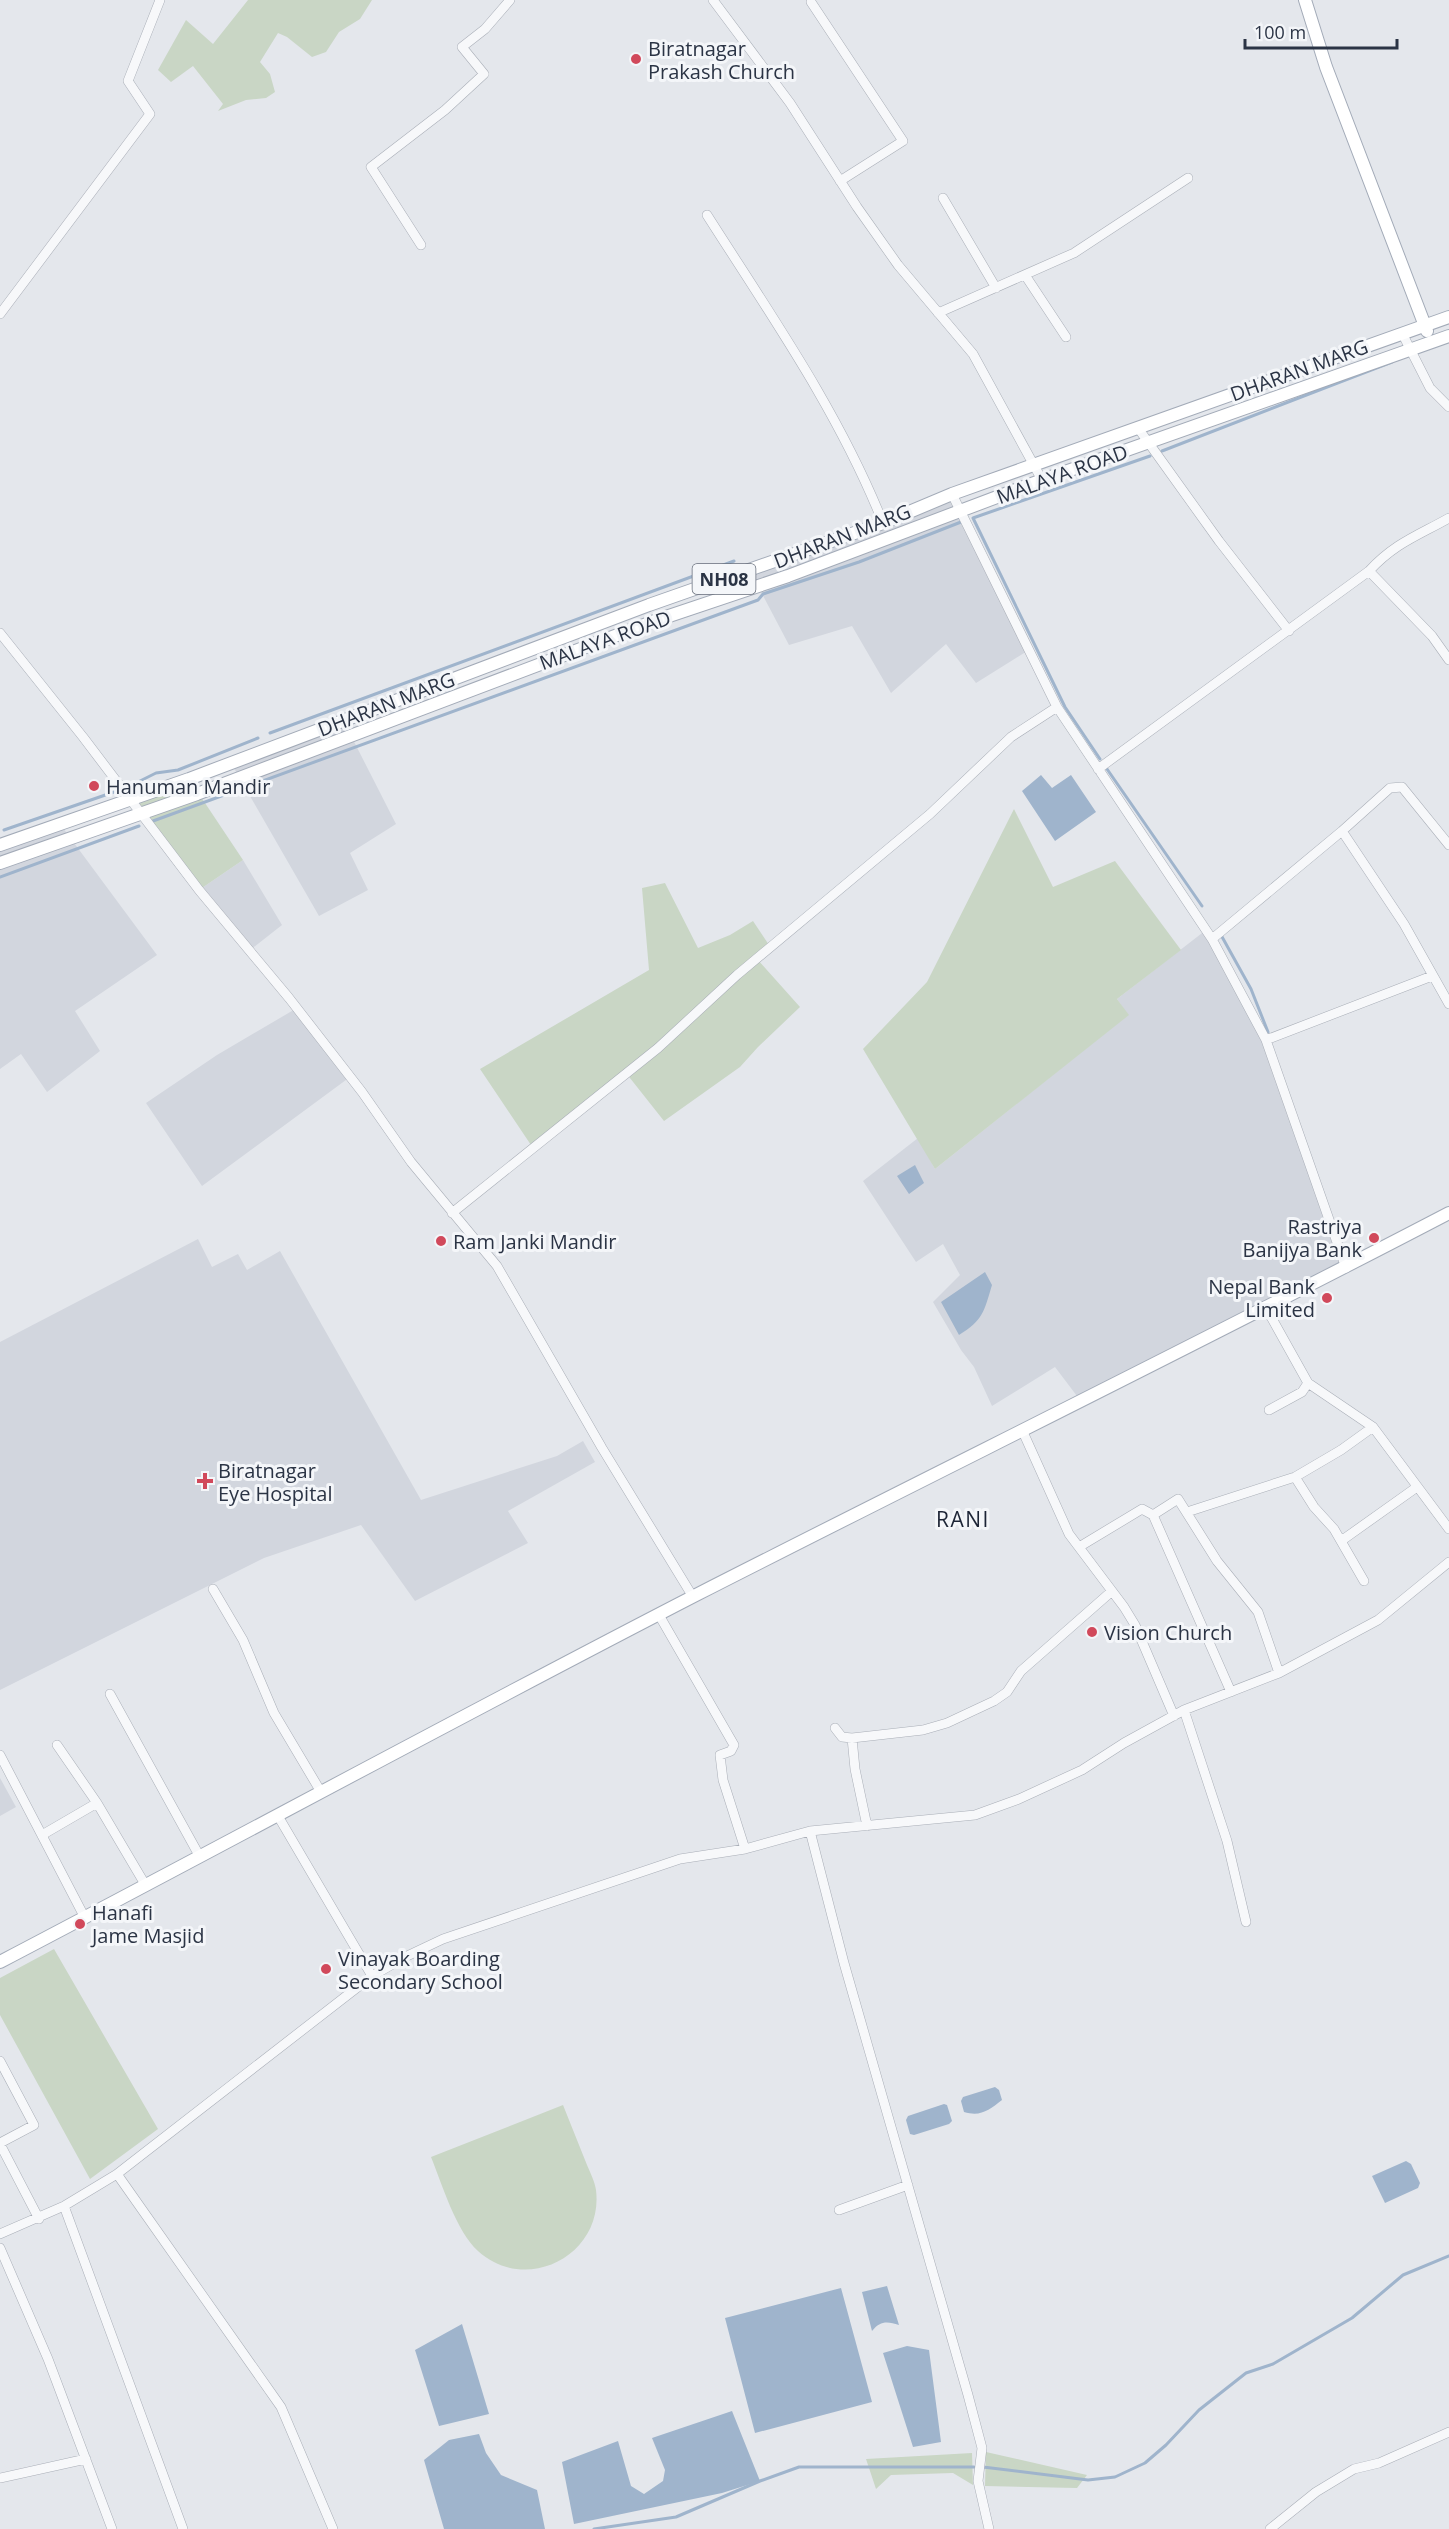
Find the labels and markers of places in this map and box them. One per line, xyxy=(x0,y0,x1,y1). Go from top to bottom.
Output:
place label: Biratnagar Prakash Church xyxy=(648,35,795,85)
marker: Biratnagar Prakash Church xyxy=(629,52,643,66)
place label: Hanuman Mandir xyxy=(106,773,270,800)
marker: Hanuman Mandir xyxy=(87,779,101,793)
place label: Rastriya Banijya Bank xyxy=(1242,1213,1362,1263)
place label: Ram Janki Mandir xyxy=(453,1228,617,1255)
marker: Rastriya Banijya Bank xyxy=(1367,1231,1381,1245)
marker: Ram Janki Mandir xyxy=(434,1234,448,1248)
place label: Nepal Bank Limited xyxy=(1208,1273,1315,1323)
marker: Nepal Bank Limited xyxy=(1320,1291,1334,1305)
place label: Biratnagar Eye Hospital xyxy=(218,1457,332,1507)
marker: Biratnagar Eye Hospital xyxy=(196,1472,214,1490)
place label: Vision Church xyxy=(1104,1619,1232,1646)
marker: Vision Church xyxy=(1085,1625,1099,1639)
place label: Hanafi Jame Masjid xyxy=(90,1899,204,1949)
marker: Hanafi Jame Masjid xyxy=(73,1917,87,1931)
place label: Vinayak Boarding Secondary School xyxy=(338,1945,503,1995)
marker: Vinayak Boarding Secondary School xyxy=(319,1962,333,1976)

